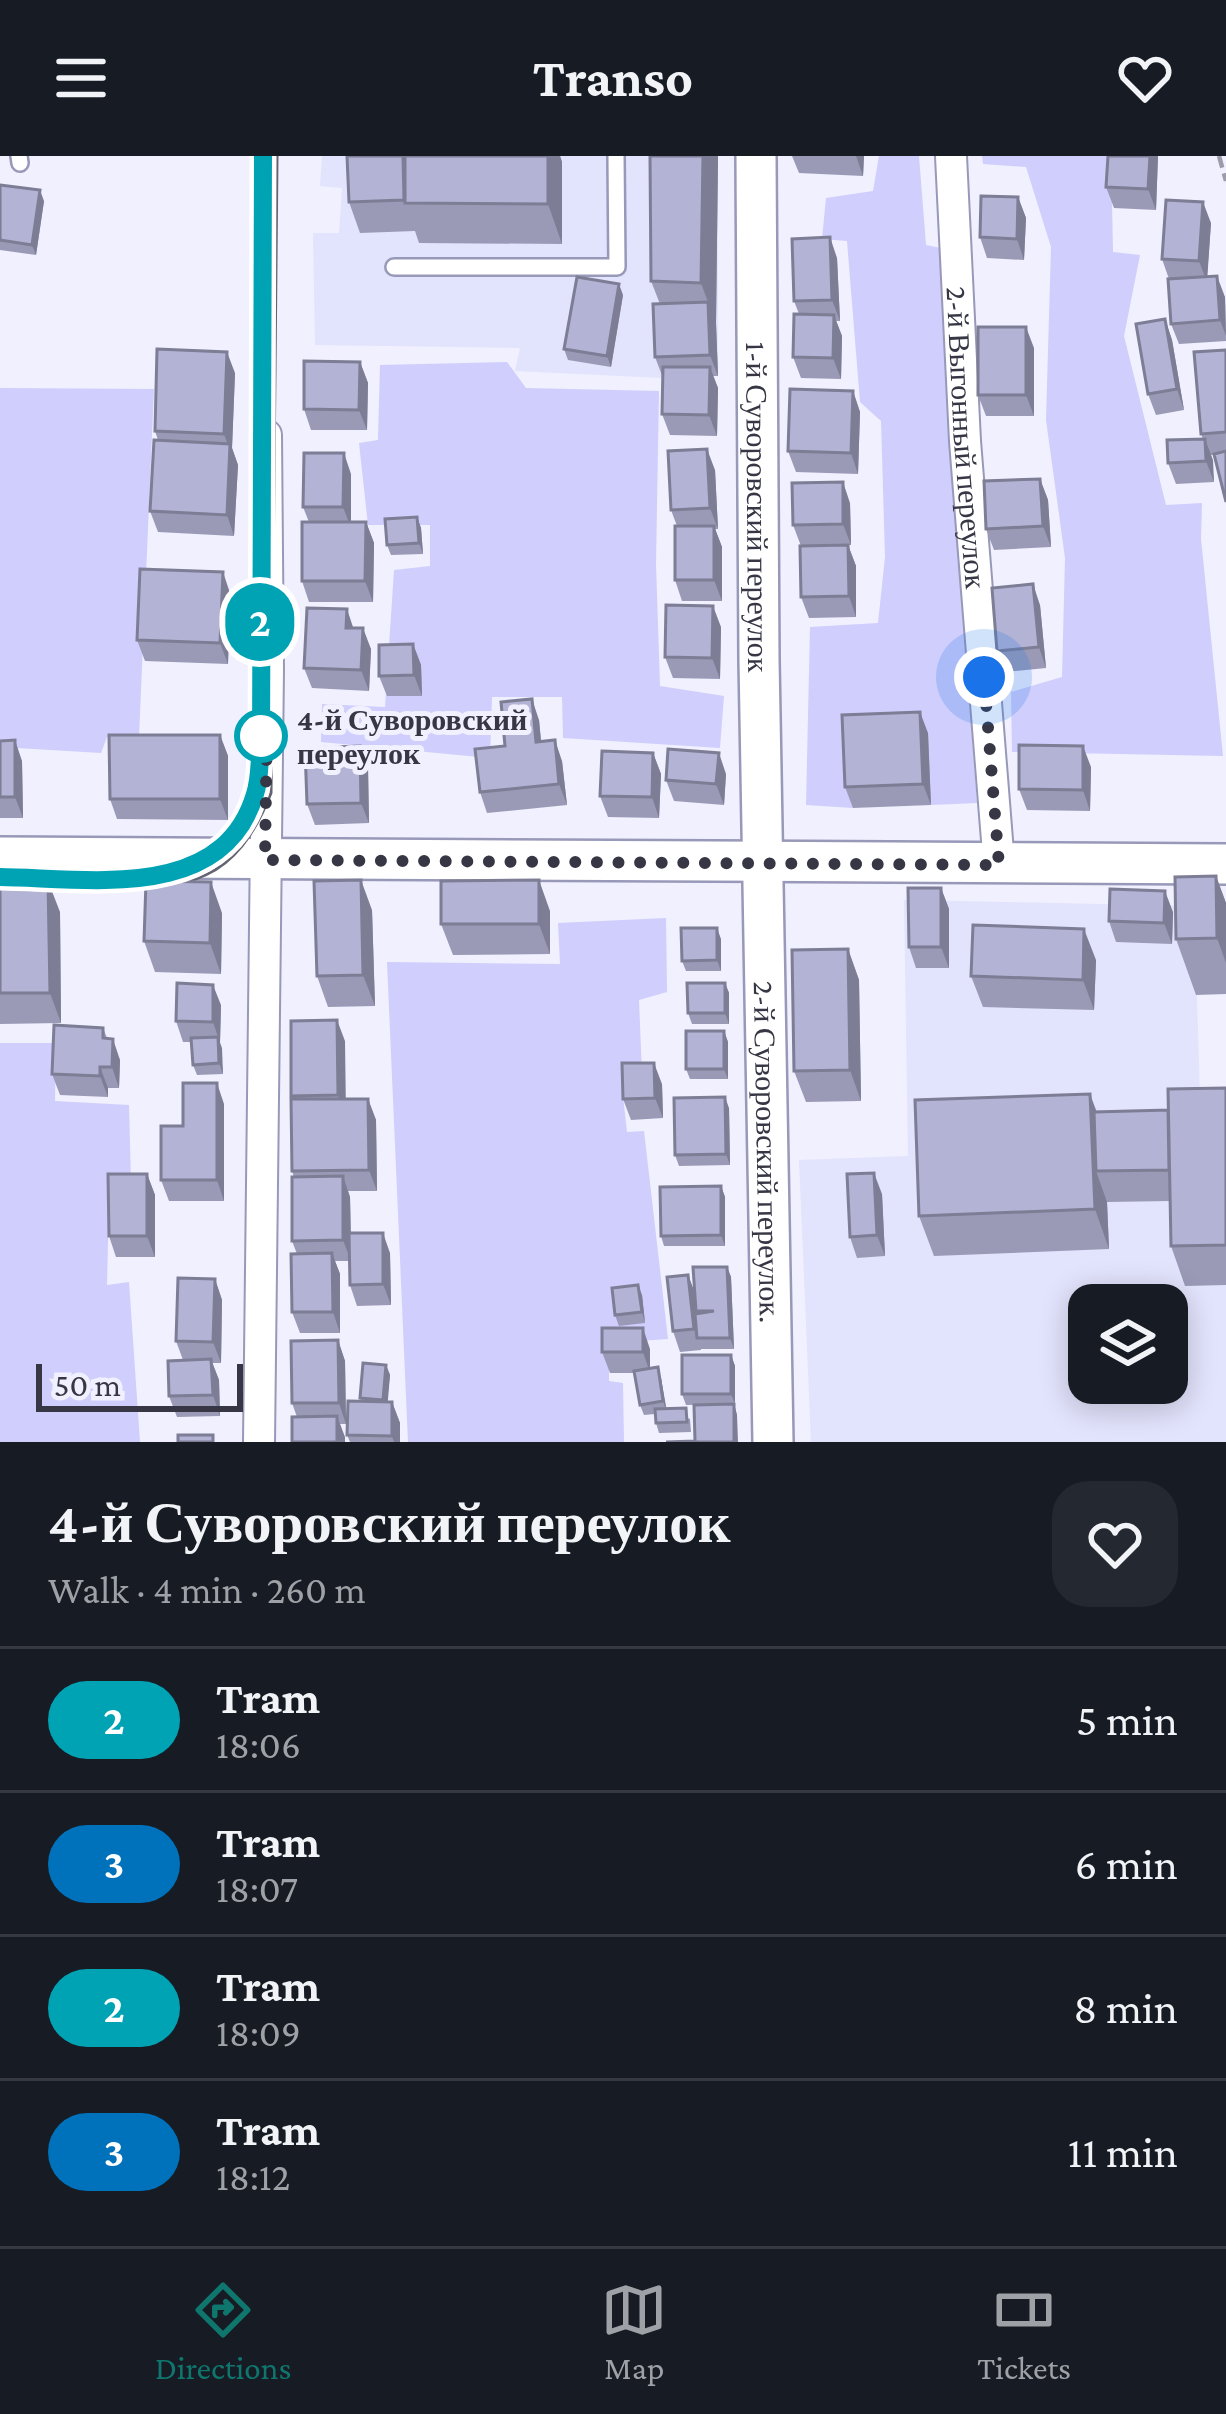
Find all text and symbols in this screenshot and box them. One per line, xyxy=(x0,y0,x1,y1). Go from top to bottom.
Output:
icon: menu xyxy=(48,45,114,111)
icon: heart xyxy=(1112,45,1178,111)
text: Transo xyxy=(533,48,693,108)
street label: 2-й Выгонный переулок xyxy=(941,286,993,590)
street label: 1-й Суворовский переулок xyxy=(741,342,776,673)
line badge: 2 xyxy=(221,583,299,661)
text: 2 xyxy=(249,598,271,645)
your location xyxy=(954,647,1014,707)
place label: 4-й Суворовский переулок xyxy=(297,703,527,770)
marker: 4-й Суворовский переулок xyxy=(236,711,286,761)
street label: 2-й Суворовский переулок. xyxy=(748,981,787,1323)
map controls xyxy=(1068,1284,1188,1404)
button: layers xyxy=(1068,1284,1188,1404)
scale bar xyxy=(36,1358,243,1411)
text: 50 m xyxy=(54,1366,121,1403)
button: heart xyxy=(1052,1481,1178,1607)
text: 4-й Суворовский переулок xyxy=(48,1491,731,1554)
text: Walk · 4 min · 260 m xyxy=(48,1568,366,1611)
text: Tram xyxy=(216,1673,320,1723)
text: 5 min xyxy=(1076,1695,1178,1745)
text: 2 xyxy=(103,1696,125,1743)
text: 18:06 xyxy=(216,1723,301,1766)
text: Tram xyxy=(216,1817,320,1867)
text: 6 min xyxy=(1075,1839,1178,1889)
text: 3 xyxy=(104,1840,124,1887)
text: 18:07 xyxy=(216,1867,298,1910)
text: Tram xyxy=(216,1961,320,2011)
text: 8 min xyxy=(1073,1983,1178,2033)
text: 2 xyxy=(103,1984,125,2031)
text: 18:09 xyxy=(216,2011,301,2054)
text: Tram xyxy=(216,2105,320,2155)
text: 11 min xyxy=(1068,2127,1178,2177)
text: 3 xyxy=(104,2128,124,2175)
text: 18:12 xyxy=(216,2155,290,2198)
tab: Directions xyxy=(155,2277,291,2386)
tab: Map xyxy=(601,2277,667,2386)
tab: Tickets xyxy=(977,2277,1071,2386)

